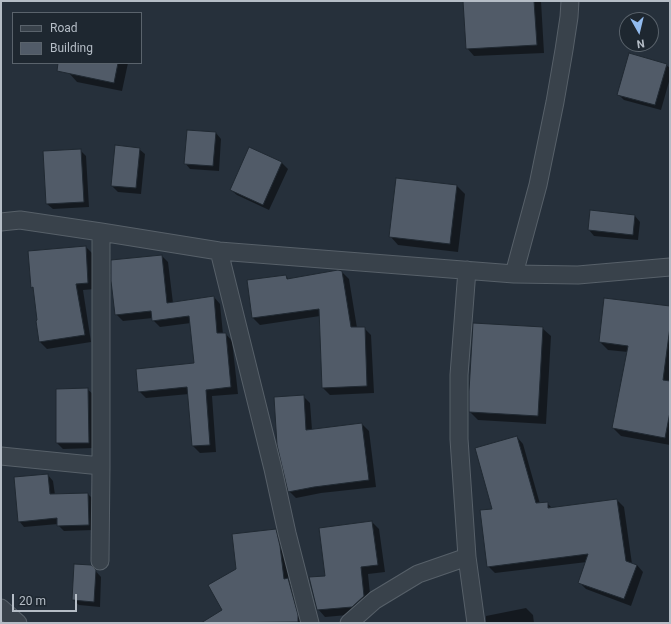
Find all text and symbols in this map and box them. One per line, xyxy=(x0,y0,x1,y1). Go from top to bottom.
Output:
legend xyxy=(12,12,142,64)
north arrow xyxy=(619,12,659,52)
text: Road xyxy=(50,21,78,35)
text: N xyxy=(636,36,645,50)
text: Building xyxy=(50,41,93,55)
scale bar xyxy=(14,586,79,612)
text: 20 m xyxy=(19,594,46,608)

